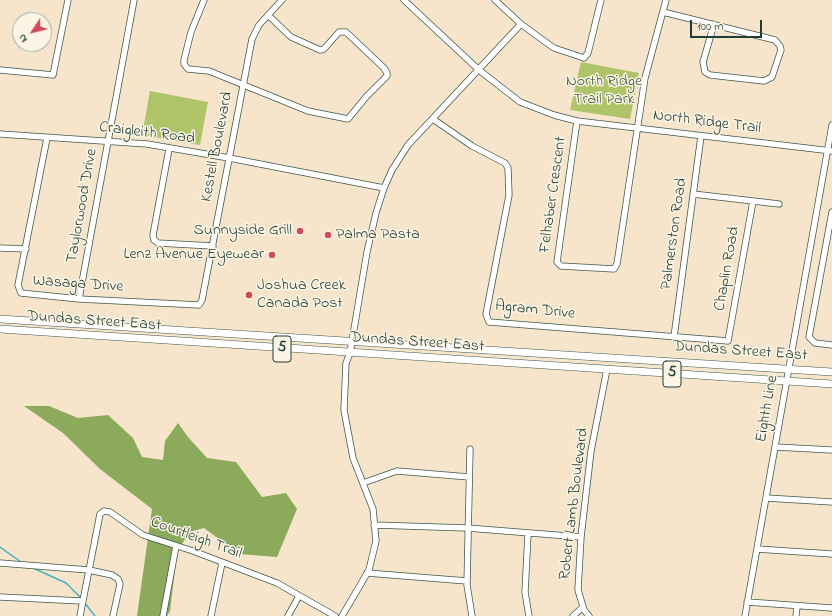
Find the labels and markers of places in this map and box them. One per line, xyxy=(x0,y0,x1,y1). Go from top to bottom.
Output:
place label: Sunnyside Grill xyxy=(194,221,292,241)
place label: Palma Pasta xyxy=(336,225,420,245)
marker: Sunnyside Grill xyxy=(295,226,305,236)
marker: Palma Pasta xyxy=(323,230,333,240)
place label: Lenz Avenue Eyewear xyxy=(123,245,264,265)
marker: Lenz Avenue Eyewear xyxy=(267,250,277,260)
place label: Joshua Creek Canada Post xyxy=(257,276,346,314)
marker: Joshua Creek Canada Post xyxy=(244,290,254,300)

